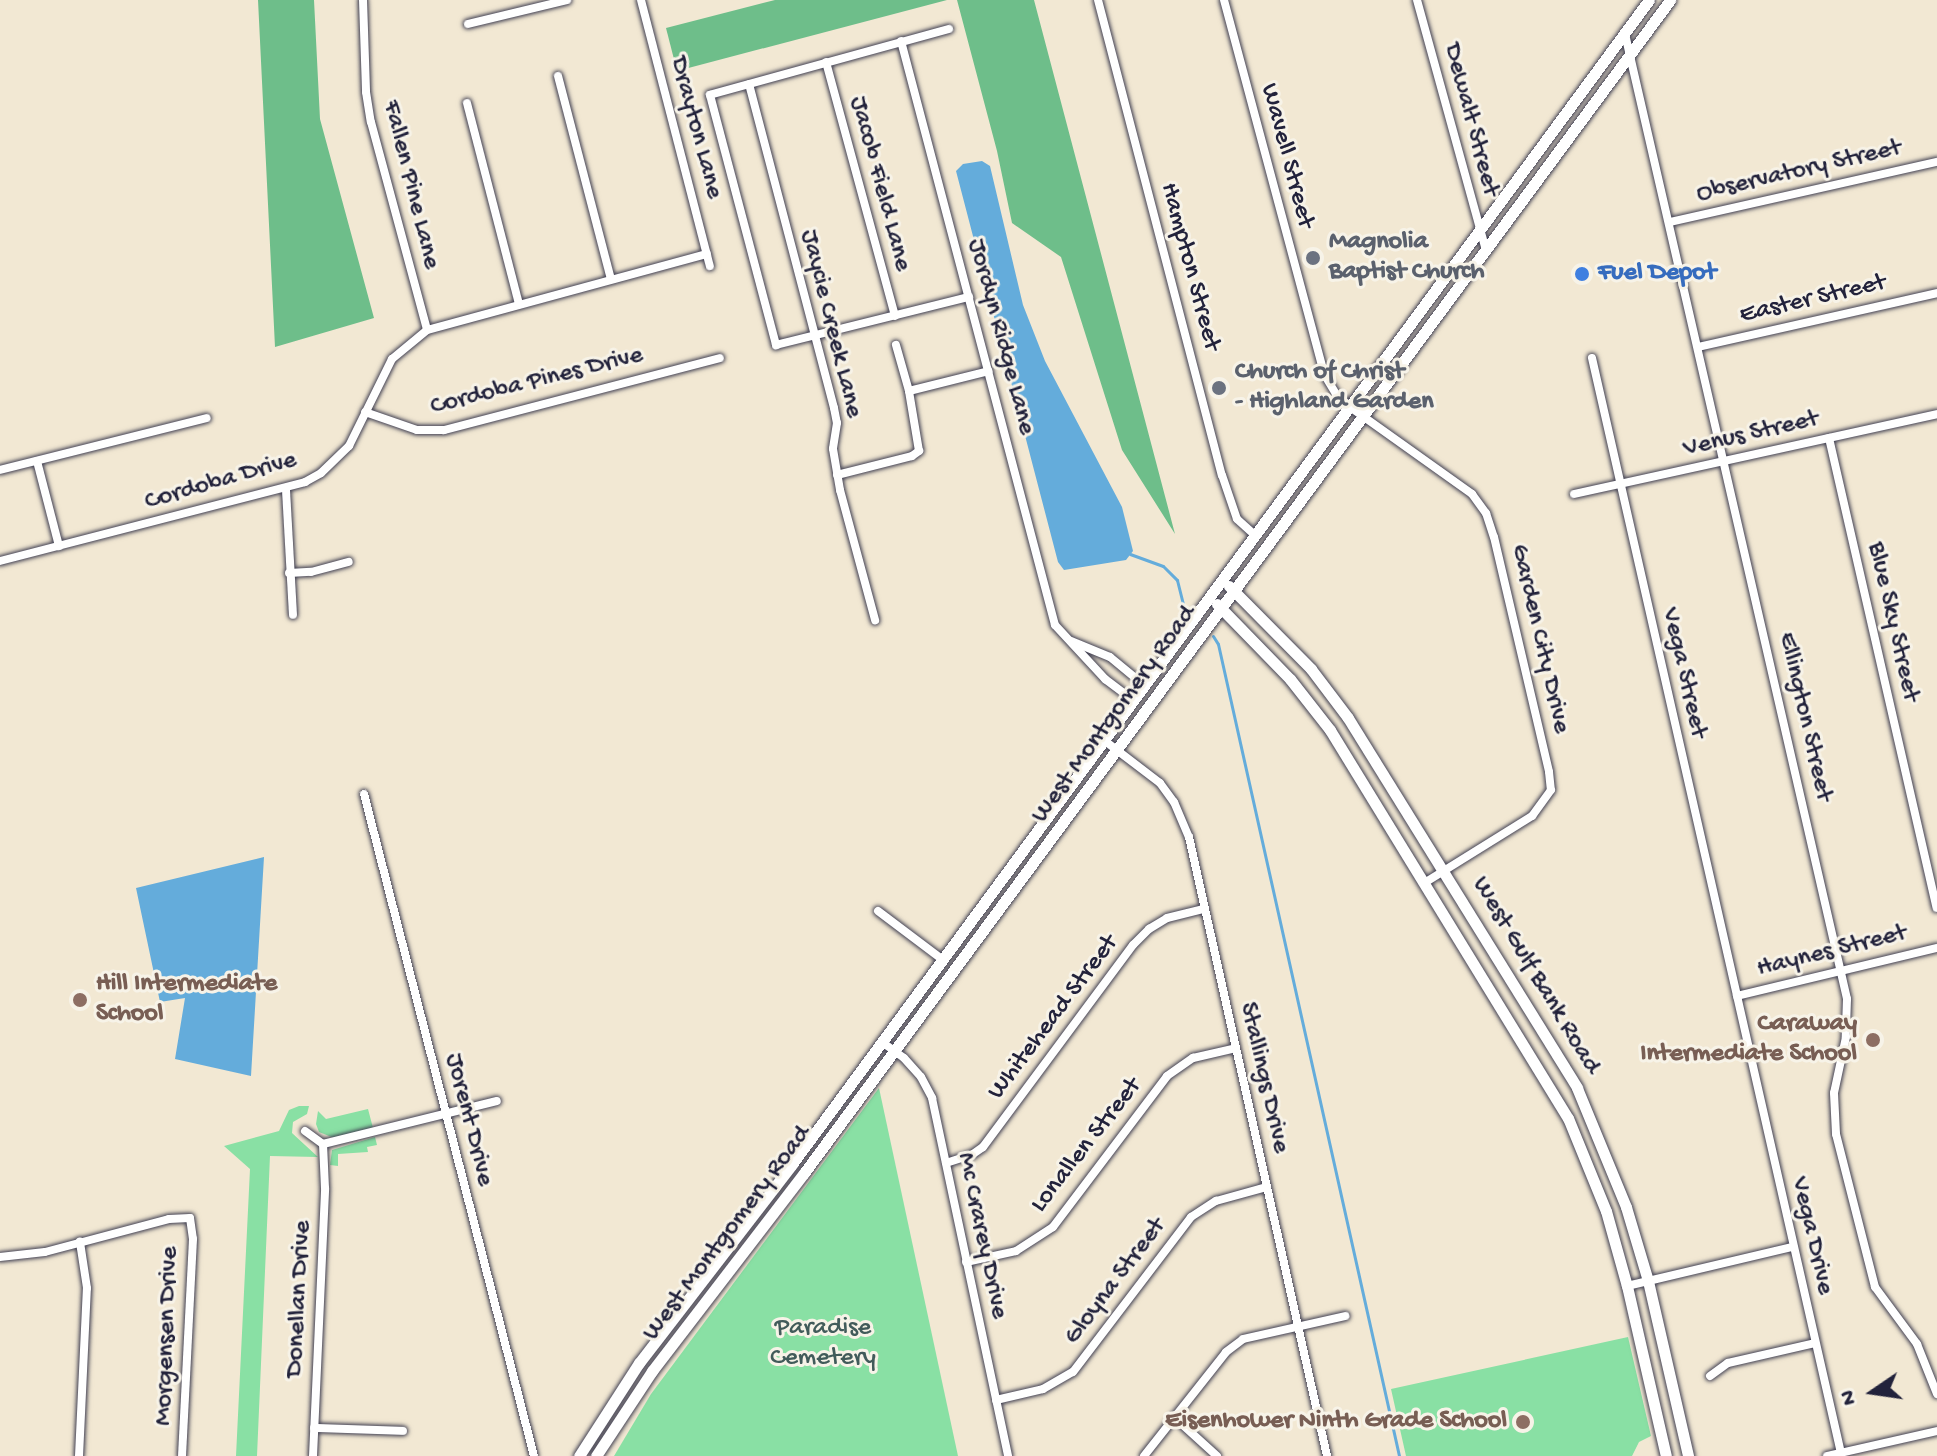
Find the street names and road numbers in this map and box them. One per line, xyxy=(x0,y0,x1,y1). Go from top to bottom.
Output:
street label: Dewalt Street xyxy=(1435,40,1505,200)
street label: Drayton Lane xyxy=(661,54,729,202)
street label: Wavell Street xyxy=(1252,80,1320,232)
street label: Jacob Field Lane xyxy=(841,93,917,275)
street label: Fallen Pine Lane xyxy=(374,97,446,273)
street label: Observatory Street xyxy=(1694,133,1904,211)
street label: Hampton Street xyxy=(1152,180,1226,354)
street label: Jaycie Creek Lane xyxy=(792,227,868,421)
street label: Jordyn Ridge Lane xyxy=(959,236,1041,438)
street label: Easter Street xyxy=(1737,268,1889,332)
street label: Cordoba Pines Drive xyxy=(427,340,647,424)
street label: Venus Street xyxy=(1681,404,1821,466)
street label: Cordoba Drive xyxy=(141,445,301,519)
street label: Blue Sky Street xyxy=(1858,539,1926,705)
street label: Garden City Drive xyxy=(1502,541,1576,737)
street label: West Montgomery Road xyxy=(1026,600,1204,830)
street label: Vega Street xyxy=(1653,605,1713,741)
street label: Ellington Street xyxy=(1769,630,1839,804)
street label: West Gulf Bank Road xyxy=(1464,872,1606,1080)
street label: Haynes Street xyxy=(1754,918,1910,986)
street label: Whitehead Street xyxy=(982,929,1126,1107)
street label: Stallings Drive xyxy=(1231,1000,1295,1156)
street label: Jorent Drive xyxy=(436,1050,500,1190)
street label: Lonallen Street xyxy=(1025,1072,1149,1220)
street label: West Montgomery Road xyxy=(637,1120,819,1348)
street label: Mc Crarey Drive xyxy=(948,1150,1014,1322)
street label: Vega Drive xyxy=(1782,1174,1840,1298)
street label: Gloyna Street xyxy=(1058,1212,1174,1352)
street label: Donellan Drive xyxy=(280,1220,320,1378)
street label: Morgensen Drive xyxy=(149,1246,187,1426)

